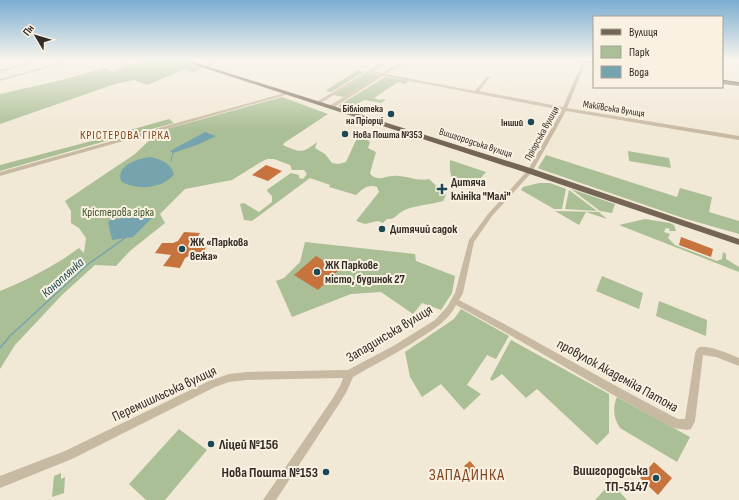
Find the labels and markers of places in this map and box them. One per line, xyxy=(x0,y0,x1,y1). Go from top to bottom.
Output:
place label: Бібліотека на Пріорці xyxy=(343,103,383,127)
marker: Бібліотека на Пріорці xyxy=(386,109,396,119)
place label: Інший xyxy=(501,117,523,129)
marker: Інший xyxy=(526,117,536,127)
marker: Нова Пошта №353 xyxy=(340,129,350,139)
place label: Нова Пошта №353 xyxy=(353,129,423,141)
place label: Дитяча клініка "Малі" xyxy=(451,175,511,204)
marker: Дитяча клініка "Малі" xyxy=(436,183,448,195)
place label: Дитячий садок xyxy=(390,222,458,237)
marker: Дитячий садок xyxy=(377,224,387,234)
place label: ЖК «Паркова вежа» xyxy=(190,235,248,264)
marker: ЖК «Паркова вежа» xyxy=(177,244,187,254)
place label: ЖК Паркове місто, будинок 27 xyxy=(325,258,406,287)
marker: ЖК Паркове місто, будинок 27 xyxy=(312,267,322,277)
place label: Ліцей №156 xyxy=(218,436,279,453)
marker: Ліцей №156 xyxy=(206,439,216,449)
place label: Вишгородська ТП-5147 xyxy=(573,462,649,495)
place label: Нова Пошта №153 xyxy=(222,464,318,481)
marker: Нова Пошта №153 xyxy=(321,467,331,477)
marker: Вишгородська ТП-5147 xyxy=(651,473,661,483)

